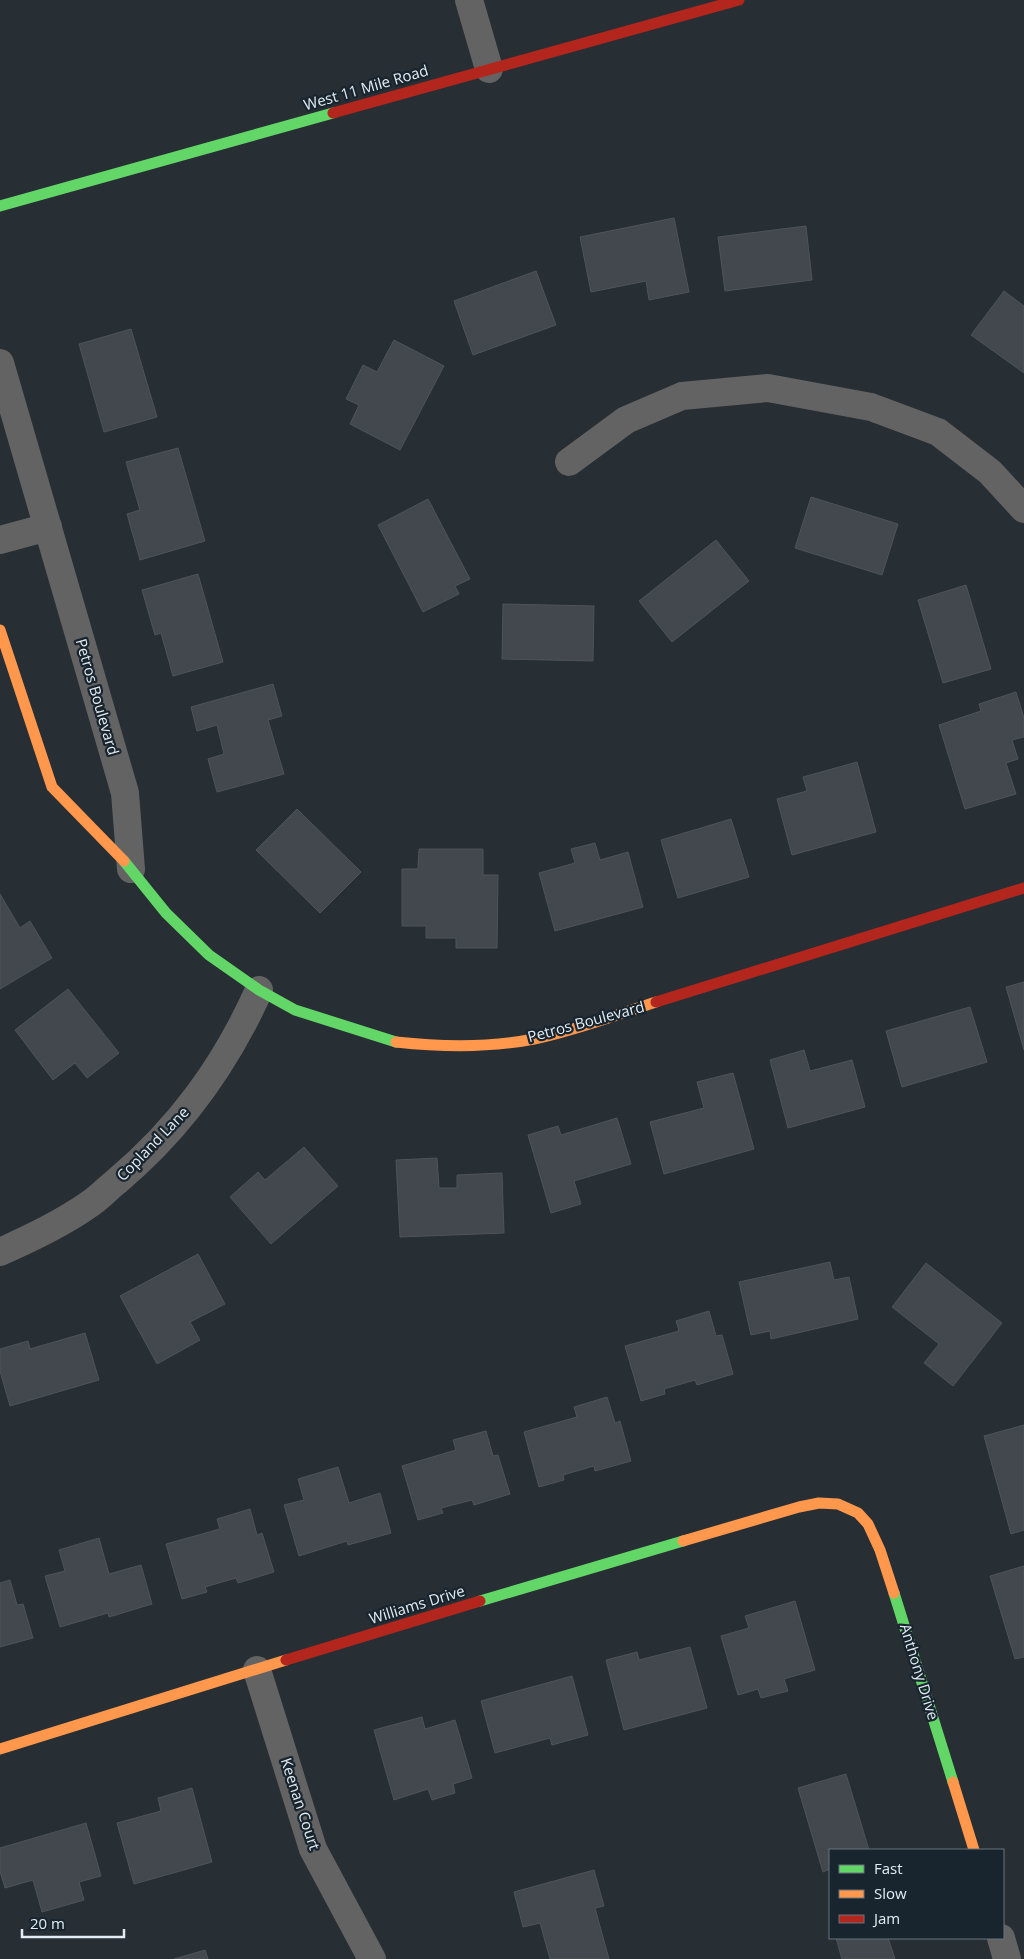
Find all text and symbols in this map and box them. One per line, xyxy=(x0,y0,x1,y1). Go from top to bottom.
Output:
street label: West 11 Mile Road xyxy=(301,60,430,114)
street label: Petros Boulevard xyxy=(72,636,124,757)
street label: Petros Boulevard xyxy=(525,996,646,1046)
street label: Copland Lane xyxy=(112,1102,193,1185)
street label: Williams Drive xyxy=(366,1580,467,1628)
street label: Anthony Drive xyxy=(896,1621,944,1722)
street label: Keenan Court xyxy=(277,1755,325,1852)
legend xyxy=(829,1849,1004,1939)
text: Fast xyxy=(874,1858,903,1878)
text: Slow xyxy=(874,1883,907,1903)
scale bar xyxy=(22,1906,125,1938)
text: Jam xyxy=(872,1908,900,1928)
text: 20 m xyxy=(30,1913,65,1933)

